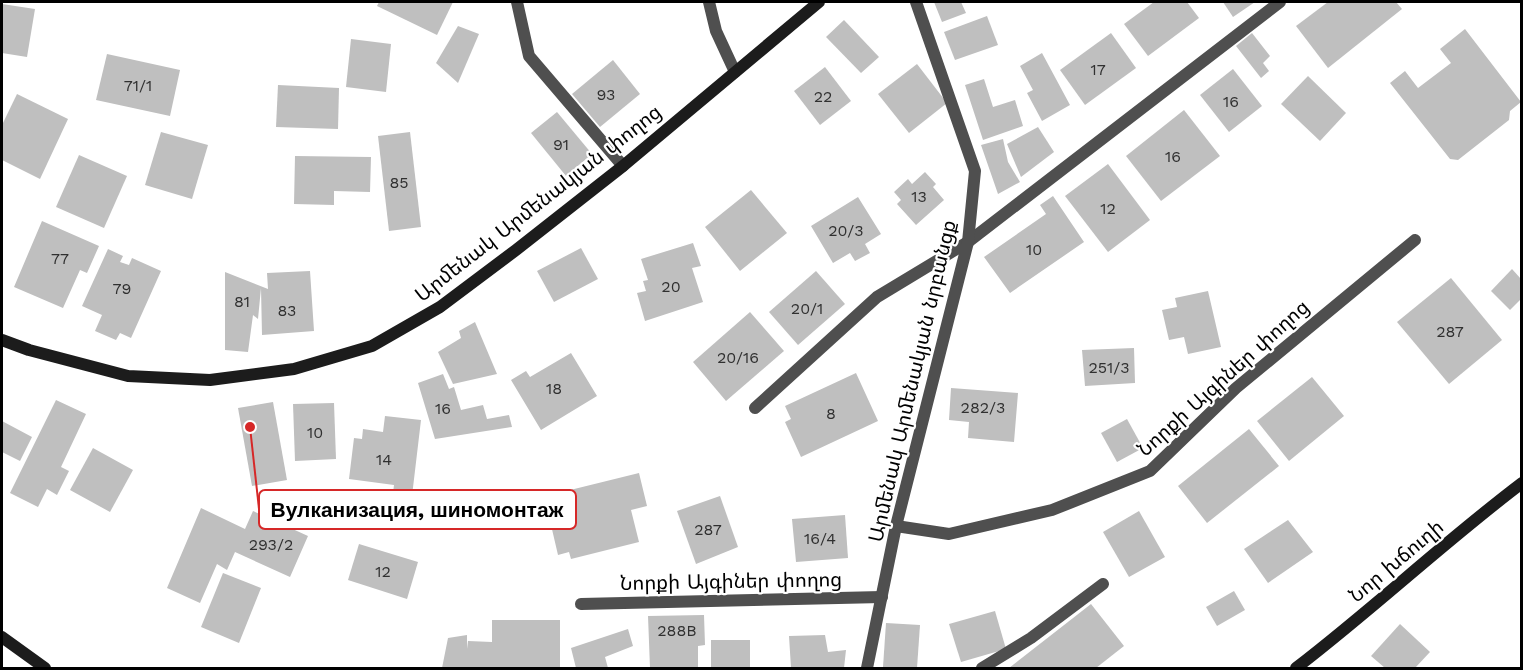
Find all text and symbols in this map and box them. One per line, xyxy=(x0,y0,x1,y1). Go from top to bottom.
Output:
house number: 17 xyxy=(1090,60,1106,79)
house number: 71/1 xyxy=(124,76,152,95)
house number: 93 xyxy=(597,85,615,104)
house number: 22 xyxy=(814,87,832,106)
house number: 16 xyxy=(1223,92,1239,111)
street label: Արմենակ Արմենակյան փողոց xyxy=(410,99,666,307)
house number: 91 xyxy=(553,135,569,154)
house number: 16 xyxy=(1165,147,1181,166)
house number: 85 xyxy=(389,173,409,192)
house number: 13 xyxy=(911,187,927,206)
house number: 12 xyxy=(1100,199,1116,218)
street label: Արմենակ Արմենակյան նրբանցք xyxy=(863,218,961,544)
house number: 20/3 xyxy=(828,221,864,240)
house number: 10 xyxy=(1026,240,1042,259)
house number: 77 xyxy=(51,249,69,268)
house number: 20 xyxy=(661,277,681,296)
house number: 79 xyxy=(113,279,131,298)
house number: 81 xyxy=(234,292,250,311)
street label: Նորքի Այգիներ փողոց xyxy=(1132,295,1314,461)
house number: 20/1 xyxy=(791,299,823,318)
house number: 83 xyxy=(278,301,296,320)
house number: 287 xyxy=(1436,322,1464,341)
house number: 20/16 xyxy=(717,348,759,367)
house number: 251/3 xyxy=(1088,358,1130,377)
house number: 18 xyxy=(546,379,562,398)
house number: 282/3 xyxy=(961,398,1005,417)
house number: 16 xyxy=(435,399,451,418)
house number: 8 xyxy=(826,404,836,423)
house number: 10 xyxy=(307,423,323,442)
house number: 14 xyxy=(376,450,392,469)
callout: Вулканизация, шиномонтаж xyxy=(259,490,576,529)
text: Вулканизация, шиномонтаж xyxy=(271,497,565,522)
street label: Նոր խճուղի xyxy=(1344,515,1448,607)
house number: 287 xyxy=(694,520,722,539)
house number: 16/4 xyxy=(804,529,836,548)
house number: 293/2 xyxy=(249,535,293,554)
house number: 12 xyxy=(375,562,391,581)
street label: Նորքի Այգիներ փողոց xyxy=(620,567,842,595)
house number: 288B xyxy=(657,621,697,640)

